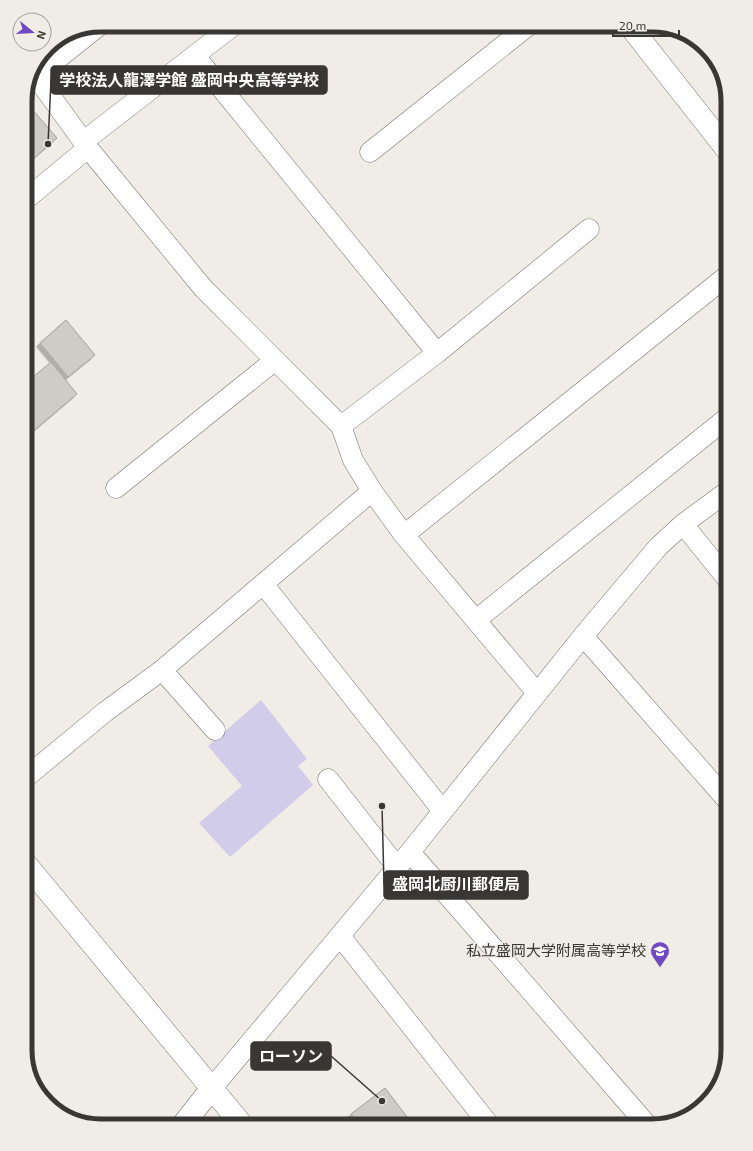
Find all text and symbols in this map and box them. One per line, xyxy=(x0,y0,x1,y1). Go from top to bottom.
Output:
north arrow xyxy=(12,12,52,52)
scale bar xyxy=(613,12,679,38)
text: 20 m xyxy=(619,18,646,32)
text: N xyxy=(35,29,49,41)
callout: 学校法人龍澤学館 盛岡中央高等学校 xyxy=(51,66,327,94)
text: 学校法人龍澤学館 盛岡中央高等学校 xyxy=(59,70,319,89)
callout: 盛岡北厨川郵便局 xyxy=(384,871,528,899)
text: 盛岡北厨川郵便局 xyxy=(392,874,520,893)
school or university icon: 私立盛岡大学附属高等学校 xyxy=(649,940,671,968)
place label: 私立盛岡大学附属高等学校 xyxy=(466,941,646,959)
callout: ローソン xyxy=(251,1042,331,1070)
text: ローソン xyxy=(259,1046,323,1065)

